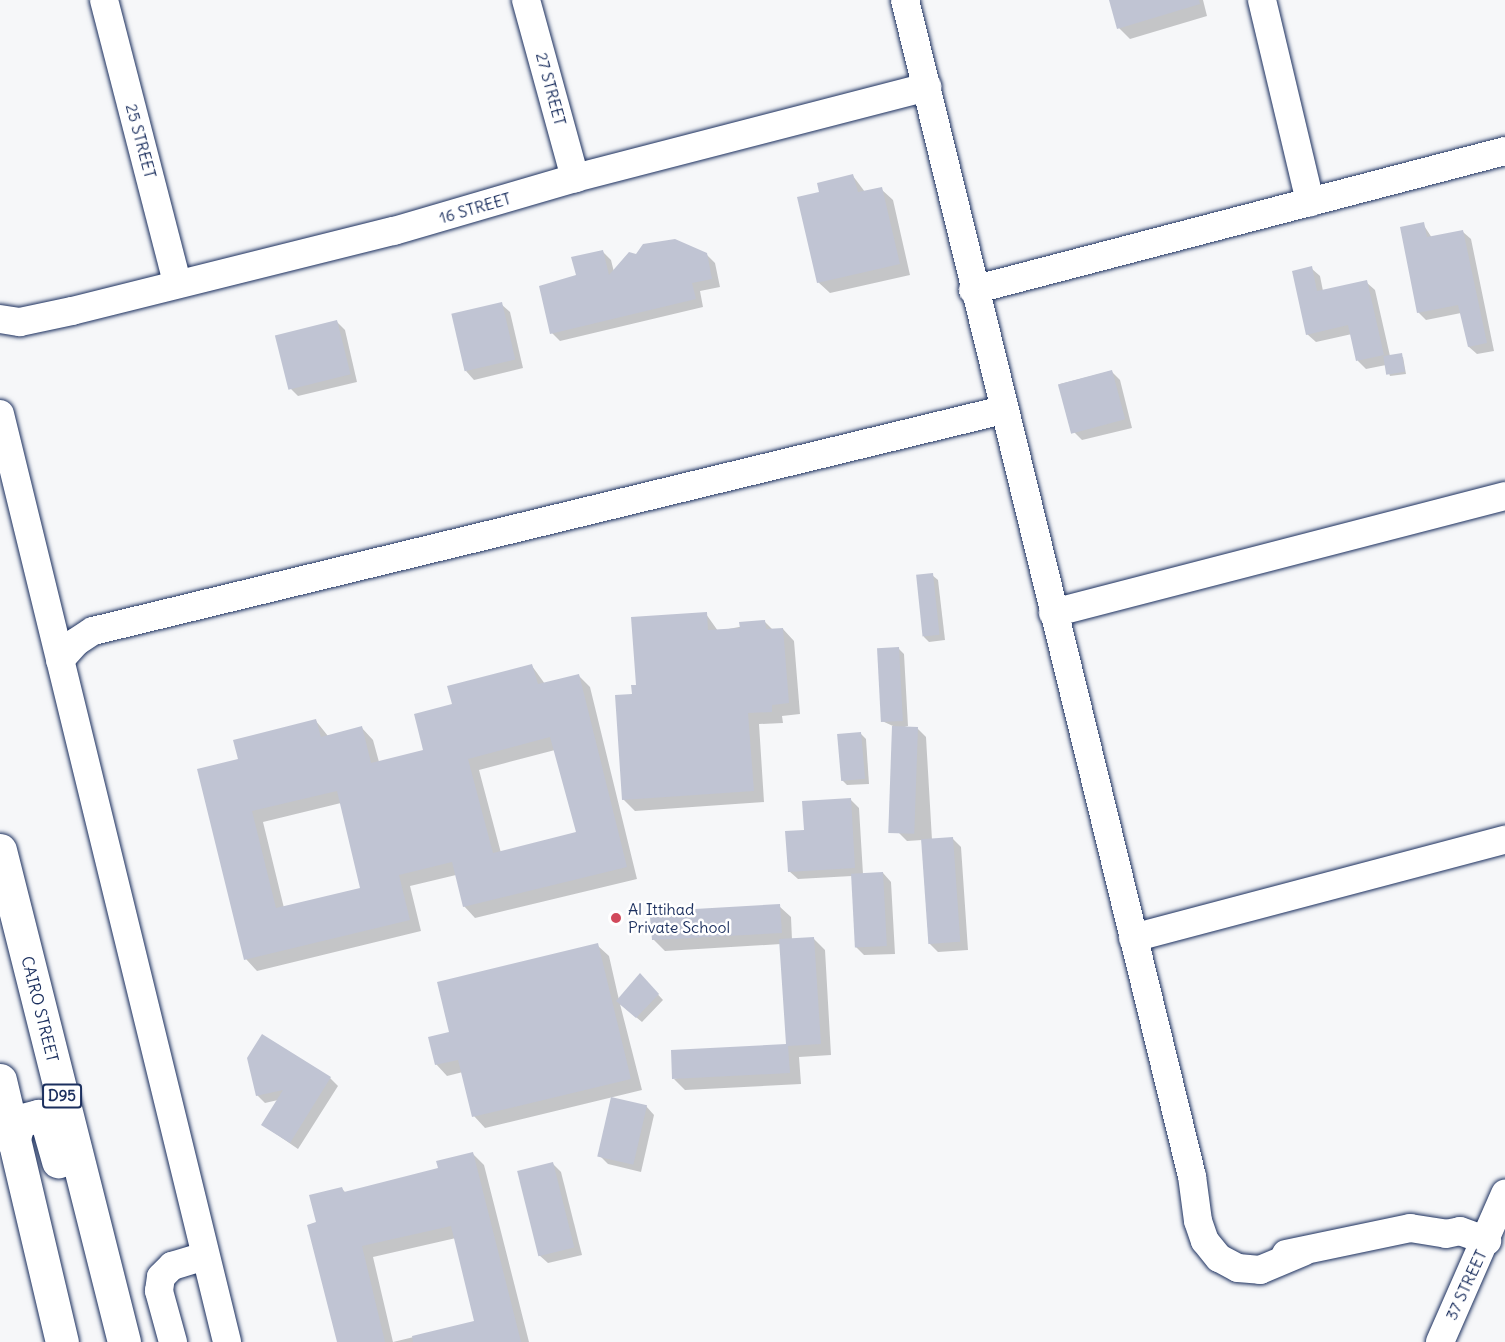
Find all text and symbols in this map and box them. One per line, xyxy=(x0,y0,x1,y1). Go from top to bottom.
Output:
street label: 27 STREET xyxy=(532,50,570,128)
street label: 25 STREET xyxy=(122,102,160,180)
street label: 16 STREET xyxy=(437,189,513,227)
place label: Al Ittihad Private School xyxy=(628,899,730,937)
marker: Al Ittihad Private School xyxy=(609,911,623,925)
street label: CAIRO STREET xyxy=(18,954,62,1064)
road number: D95 xyxy=(41,1084,83,1108)
street label: 37 STREET xyxy=(1441,1247,1491,1323)

